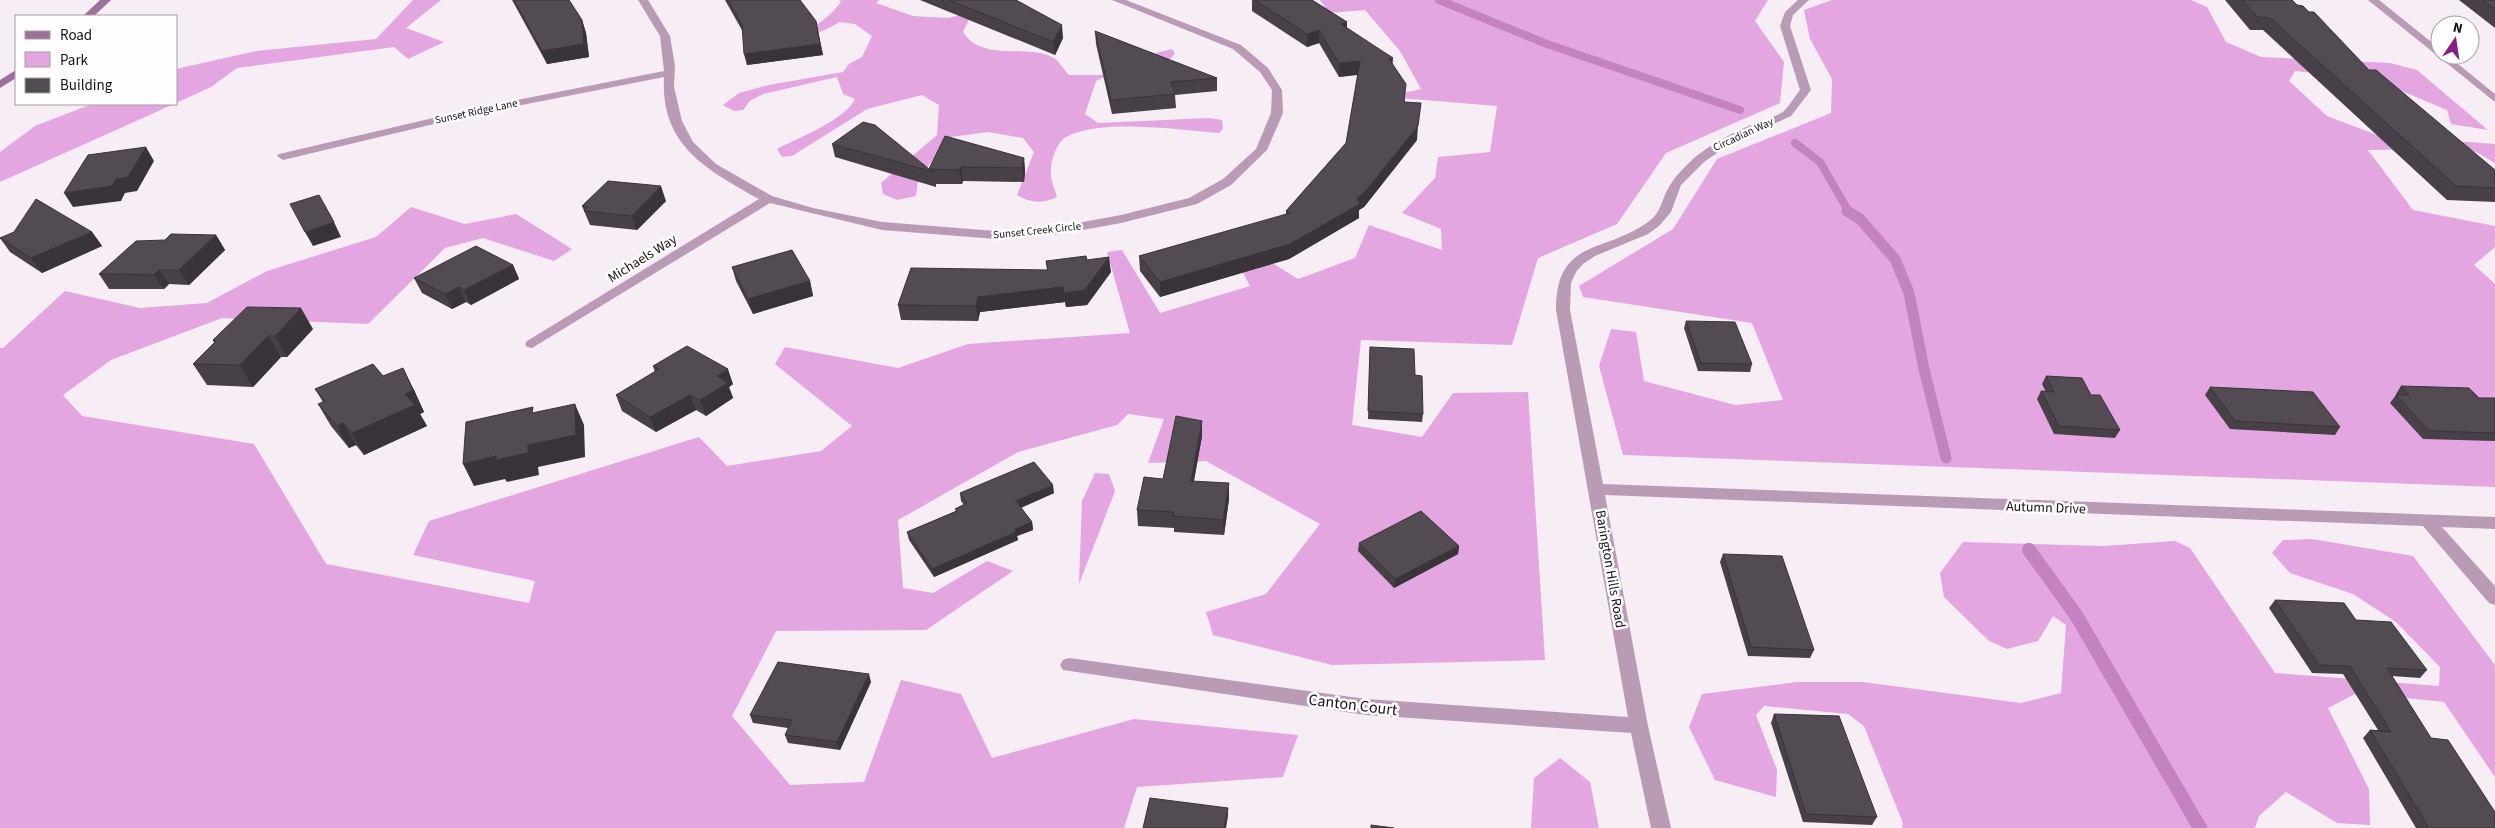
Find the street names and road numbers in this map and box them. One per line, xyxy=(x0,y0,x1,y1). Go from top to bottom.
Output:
street label: Sunset Ridge Lane xyxy=(433,95,519,128)
street label: Circadian Way xyxy=(1711,114,1776,155)
street label: Sunset Creek Circle xyxy=(992,218,1082,243)
street label: Michaels Way xyxy=(604,229,681,288)
street label: Autumn Drive xyxy=(2006,497,2086,519)
street label: Barington Hills Road xyxy=(1590,509,1630,630)
street label: Canton Court xyxy=(1307,689,1399,721)

